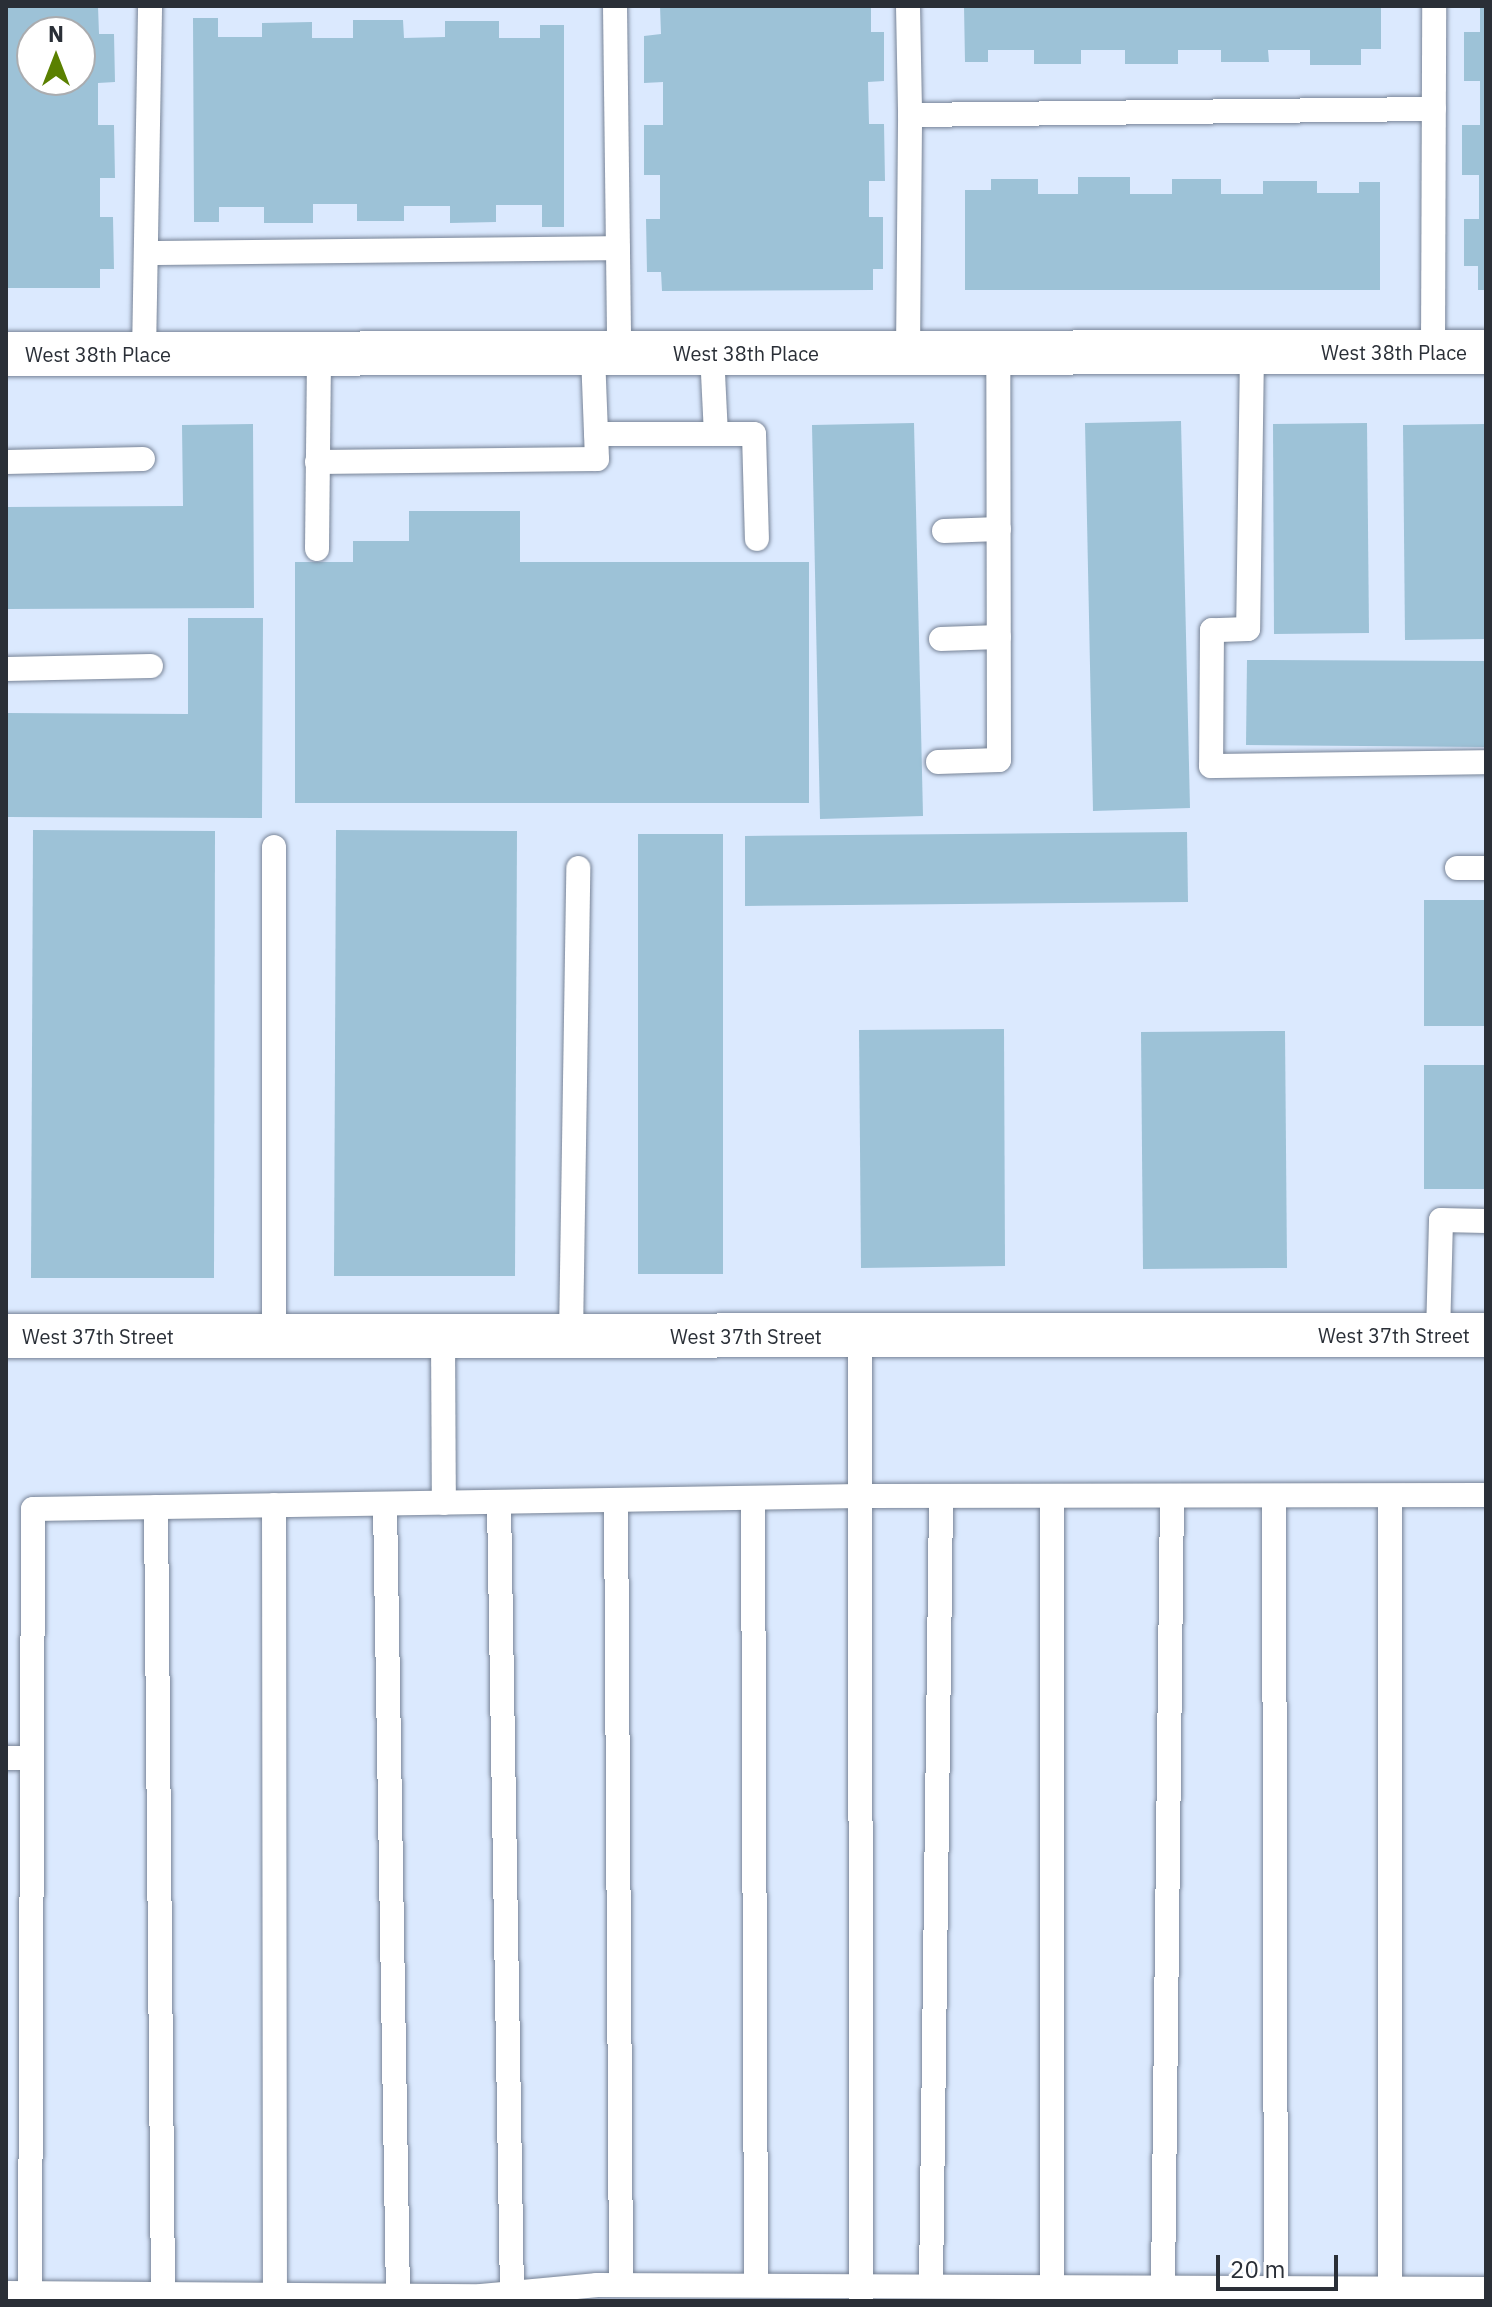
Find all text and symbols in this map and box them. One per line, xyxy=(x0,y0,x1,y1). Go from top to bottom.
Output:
north arrow xyxy=(16,16,96,96)
text: N xyxy=(48,19,64,48)
street label: West 38th Place xyxy=(1321,340,1467,364)
street label: West 38th Place xyxy=(673,341,819,365)
street label: West 38th Place xyxy=(25,342,171,366)
street label: West 37th Street xyxy=(1318,1323,1470,1347)
street label: West 37th Street xyxy=(22,1324,174,1348)
street label: West 37th Street xyxy=(670,1324,822,1348)
scale bar xyxy=(1220,2239,1342,2289)
text: 20 m xyxy=(1230,2253,1285,2285)

